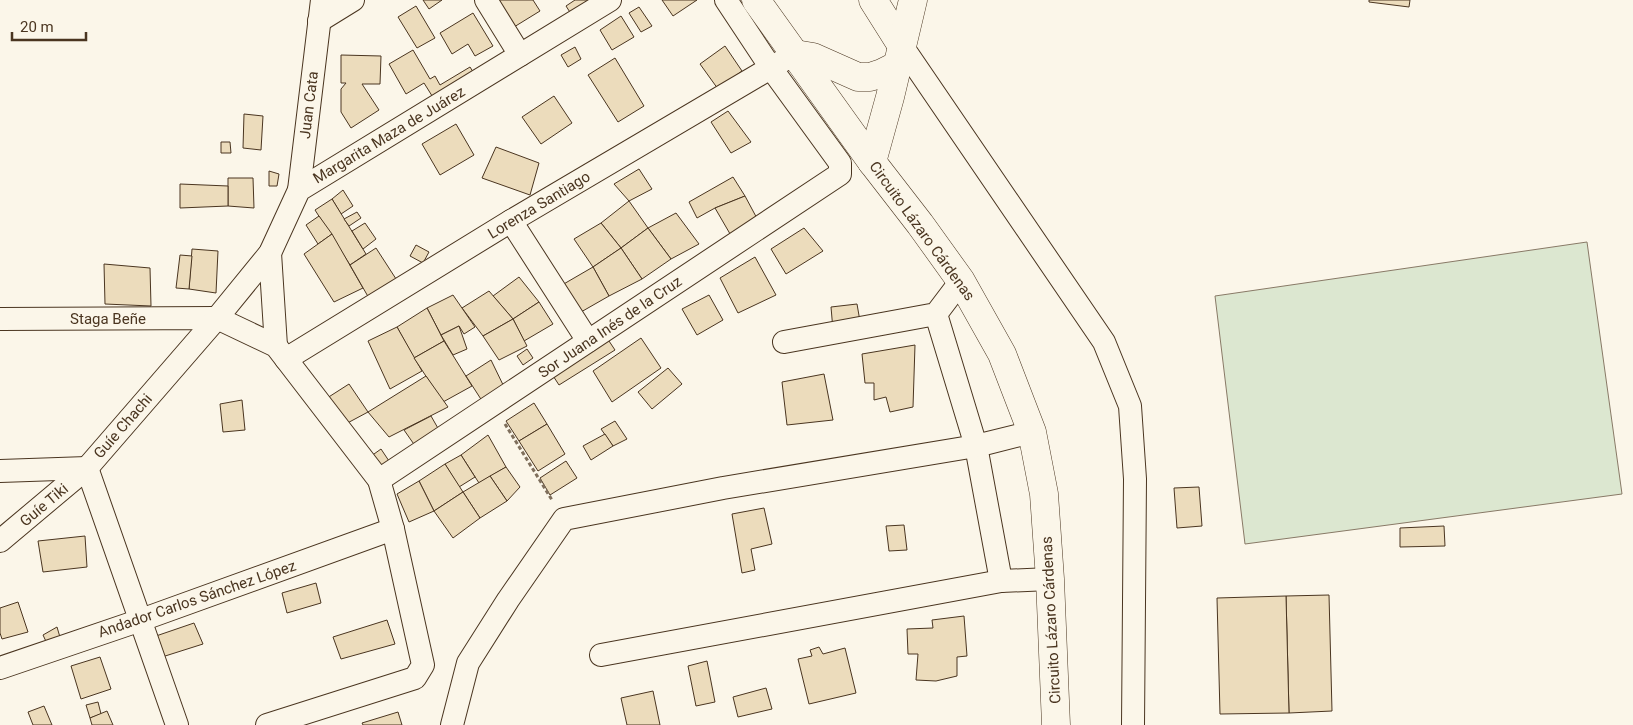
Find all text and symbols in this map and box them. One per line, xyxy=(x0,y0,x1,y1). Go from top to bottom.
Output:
scale bar xyxy=(12,10,86,42)
text: 20 m xyxy=(20,18,54,36)
street label: Juan Cata xyxy=(296,70,322,140)
street label: Margarita Maza de Juárez xyxy=(310,82,468,188)
street label: Circuito Lázaro Cárdenas xyxy=(865,158,979,304)
street label: Lorenza Santiago xyxy=(485,167,593,243)
street label: Sor Juana Inés de la Cruz xyxy=(535,272,685,382)
street label: Staga Beñe xyxy=(70,310,146,328)
street label: Guíe Chachi xyxy=(90,390,156,462)
street label: Guíe Tiki xyxy=(16,480,72,530)
street label: Circuito Lázaro Cárdenas xyxy=(1038,536,1064,704)
street label: Andador Carlos Sánchez López xyxy=(96,557,298,641)

